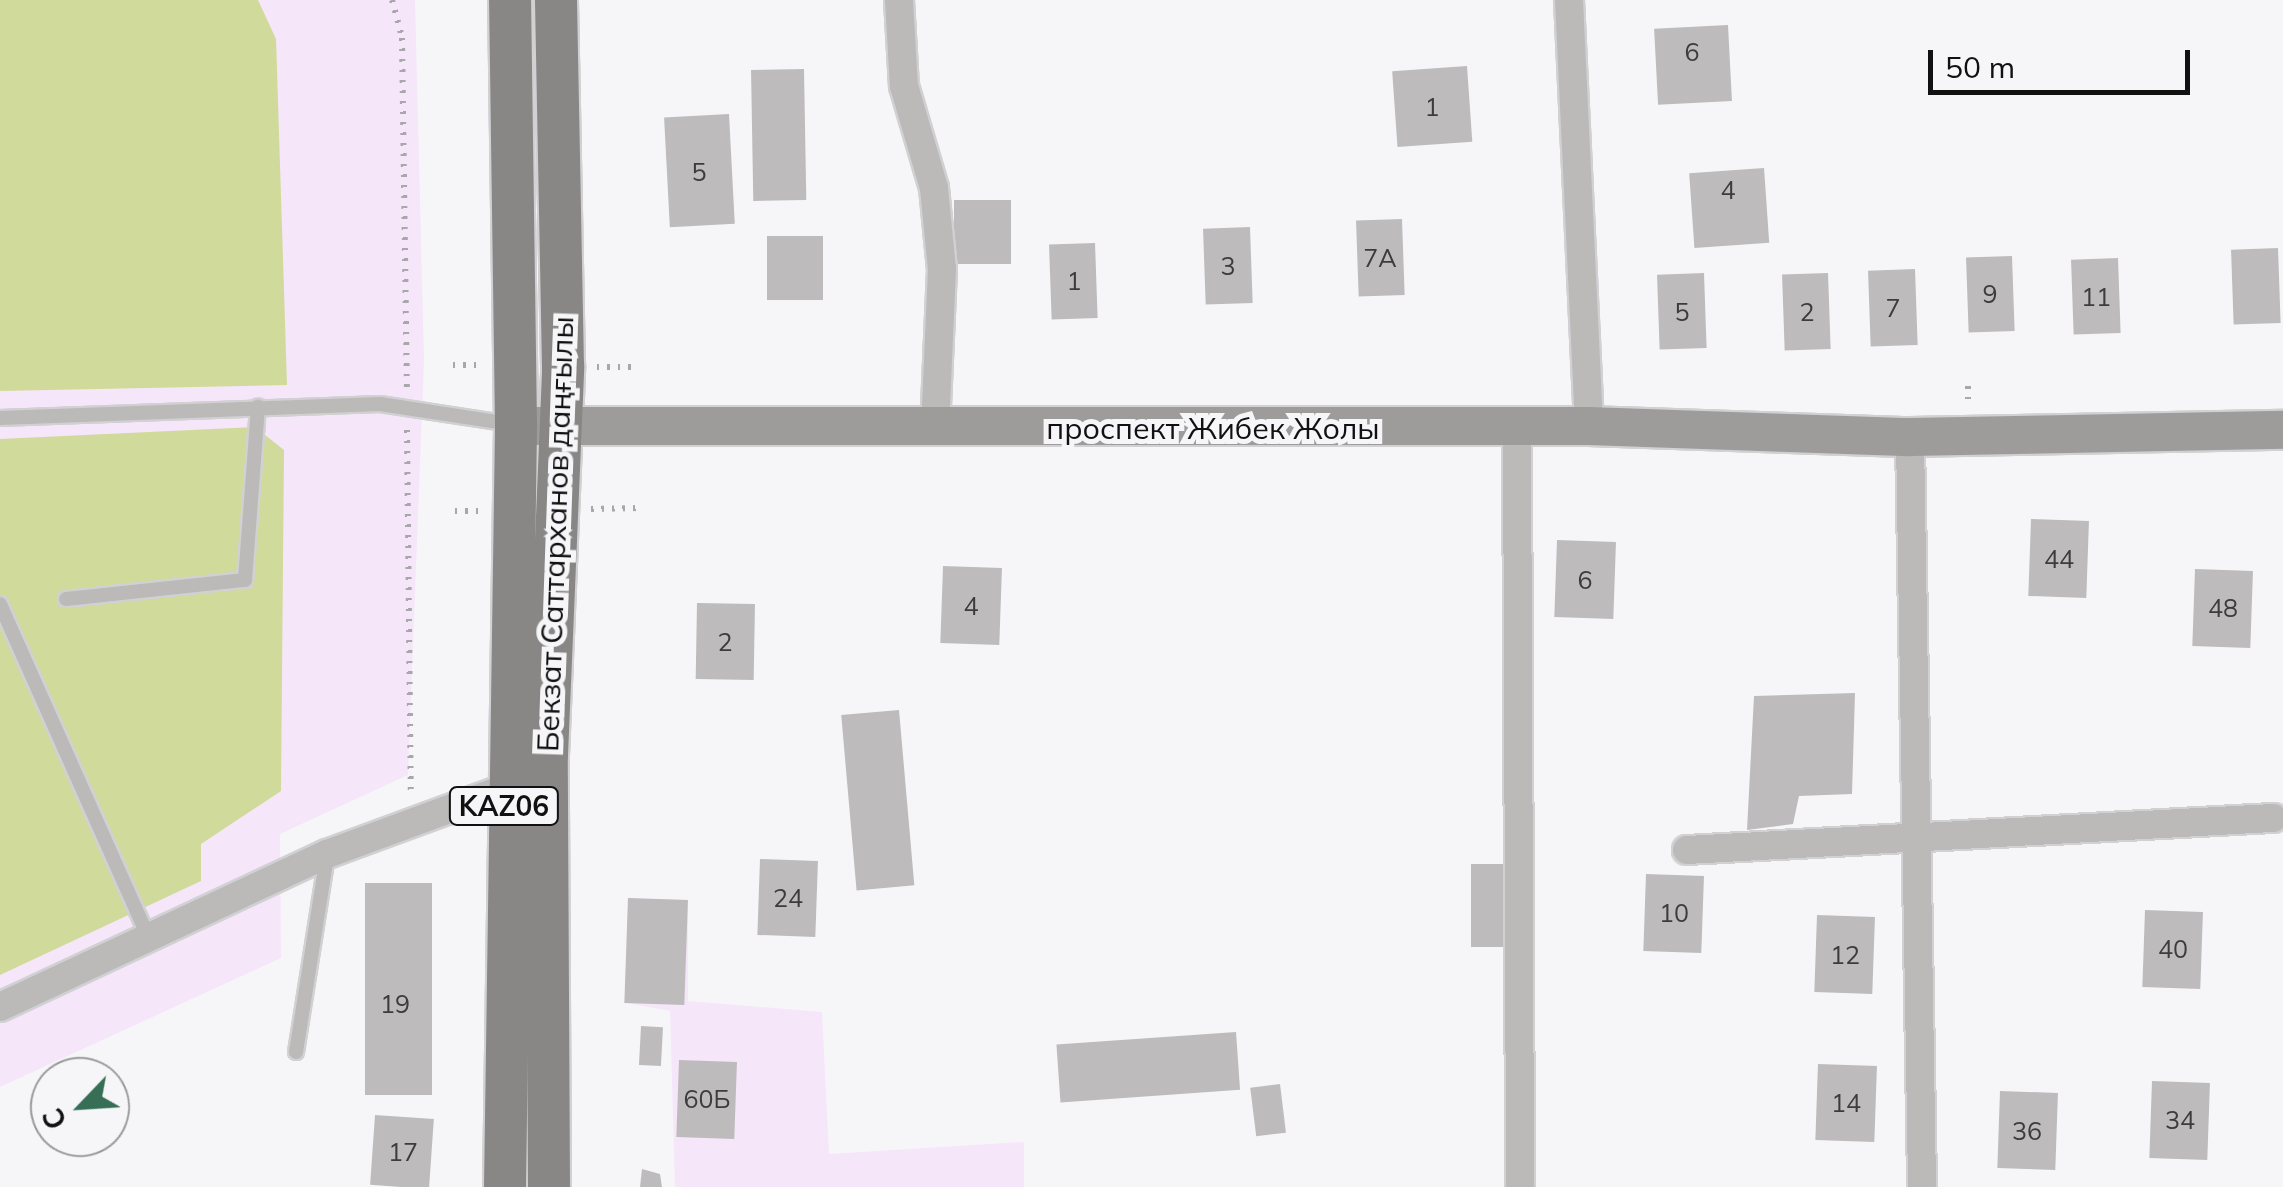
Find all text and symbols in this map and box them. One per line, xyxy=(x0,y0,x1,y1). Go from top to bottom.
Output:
scale bar xyxy=(1933,30,2196,92)
house number: 6 xyxy=(1685,37,1699,67)
text: 50 m xyxy=(1945,48,2015,86)
house number: 1 xyxy=(1425,92,1439,122)
house number: 5 xyxy=(692,157,706,187)
house number: 4 xyxy=(1721,175,1735,205)
house number: 7A xyxy=(1363,243,1397,273)
house number: 3 xyxy=(1221,251,1235,281)
house number: 1 xyxy=(1067,266,1081,296)
house number: 9 xyxy=(1983,279,1997,309)
house number: 11 xyxy=(2081,282,2111,312)
house number: 7 xyxy=(1886,293,1900,323)
house number: 5 xyxy=(1675,297,1689,327)
house number: 2 xyxy=(1800,297,1814,327)
street label: Бекзат Саттарханов даңғылы xyxy=(529,316,581,752)
street label: проспект Жибек Жолы xyxy=(1046,410,1380,446)
house number: 44 xyxy=(2044,544,2074,574)
house number: 6 xyxy=(1578,565,1592,595)
house number: 4 xyxy=(964,591,978,621)
house number: 48 xyxy=(2208,593,2238,623)
house number: 2 xyxy=(718,627,732,657)
road number: KАZ06 xyxy=(446,783,562,829)
house number: 24 xyxy=(773,883,803,913)
house number: 10 xyxy=(1659,898,1689,928)
house number: 40 xyxy=(2158,934,2188,964)
house number: 12 xyxy=(1830,940,1860,970)
house number: 19 xyxy=(380,989,410,1019)
north arrow xyxy=(30,1057,130,1157)
house number: 60Б xyxy=(684,1084,730,1114)
house number: 14 xyxy=(1831,1088,1861,1118)
text: С xyxy=(34,1103,74,1135)
house number: 34 xyxy=(2165,1105,2195,1135)
house number: 36 xyxy=(2012,1116,2042,1146)
house number: 17 xyxy=(388,1137,418,1167)

